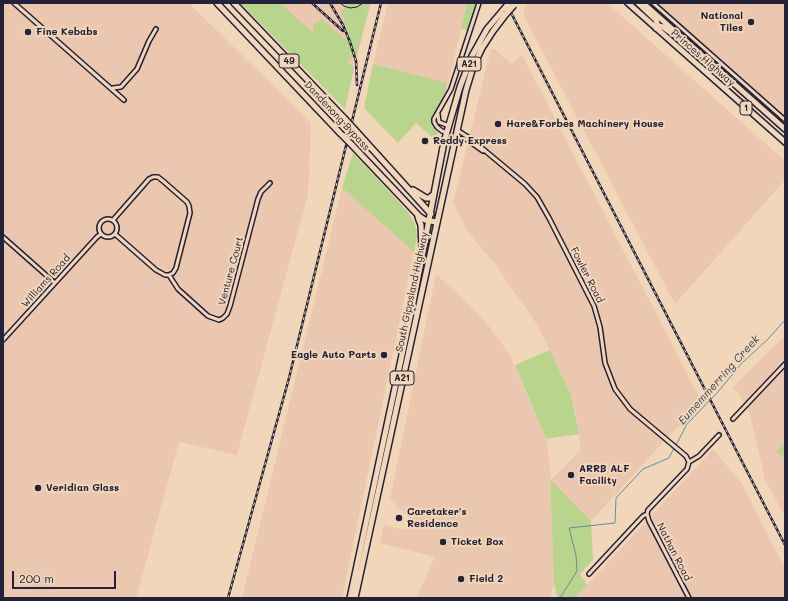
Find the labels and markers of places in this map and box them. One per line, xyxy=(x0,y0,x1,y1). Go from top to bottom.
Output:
place label: National Tiles xyxy=(701,10,743,34)
marker: National Tiles xyxy=(746,17,756,27)
place label: Fine Kebabs xyxy=(36,26,98,38)
marker: Fine Kebabs xyxy=(23,27,33,37)
place label: Hare&Forbes Machinery House xyxy=(506,118,664,130)
marker: Hare&Forbes Machinery House xyxy=(493,119,503,129)
place label: Reddy Express xyxy=(433,135,507,147)
marker: Reddy Express xyxy=(420,136,430,146)
place label: Eagle Auto Parts xyxy=(291,349,376,361)
marker: Eagle Auto Parts xyxy=(379,350,389,360)
place label: ARRB ALF Facility xyxy=(579,463,629,486)
marker: ARRB ALF Facility xyxy=(566,470,576,480)
place label: Veridian Glass xyxy=(46,482,119,494)
marker: Veridian Glass xyxy=(33,483,43,493)
place label: Caretaker's Residence xyxy=(407,506,467,530)
marker: Caretaker's Residence xyxy=(394,513,404,523)
place label: Ticket Box xyxy=(451,536,504,548)
marker: Ticket Box xyxy=(438,537,448,547)
place label: Field 2 xyxy=(469,573,503,585)
marker: Field 2 xyxy=(456,574,466,584)

